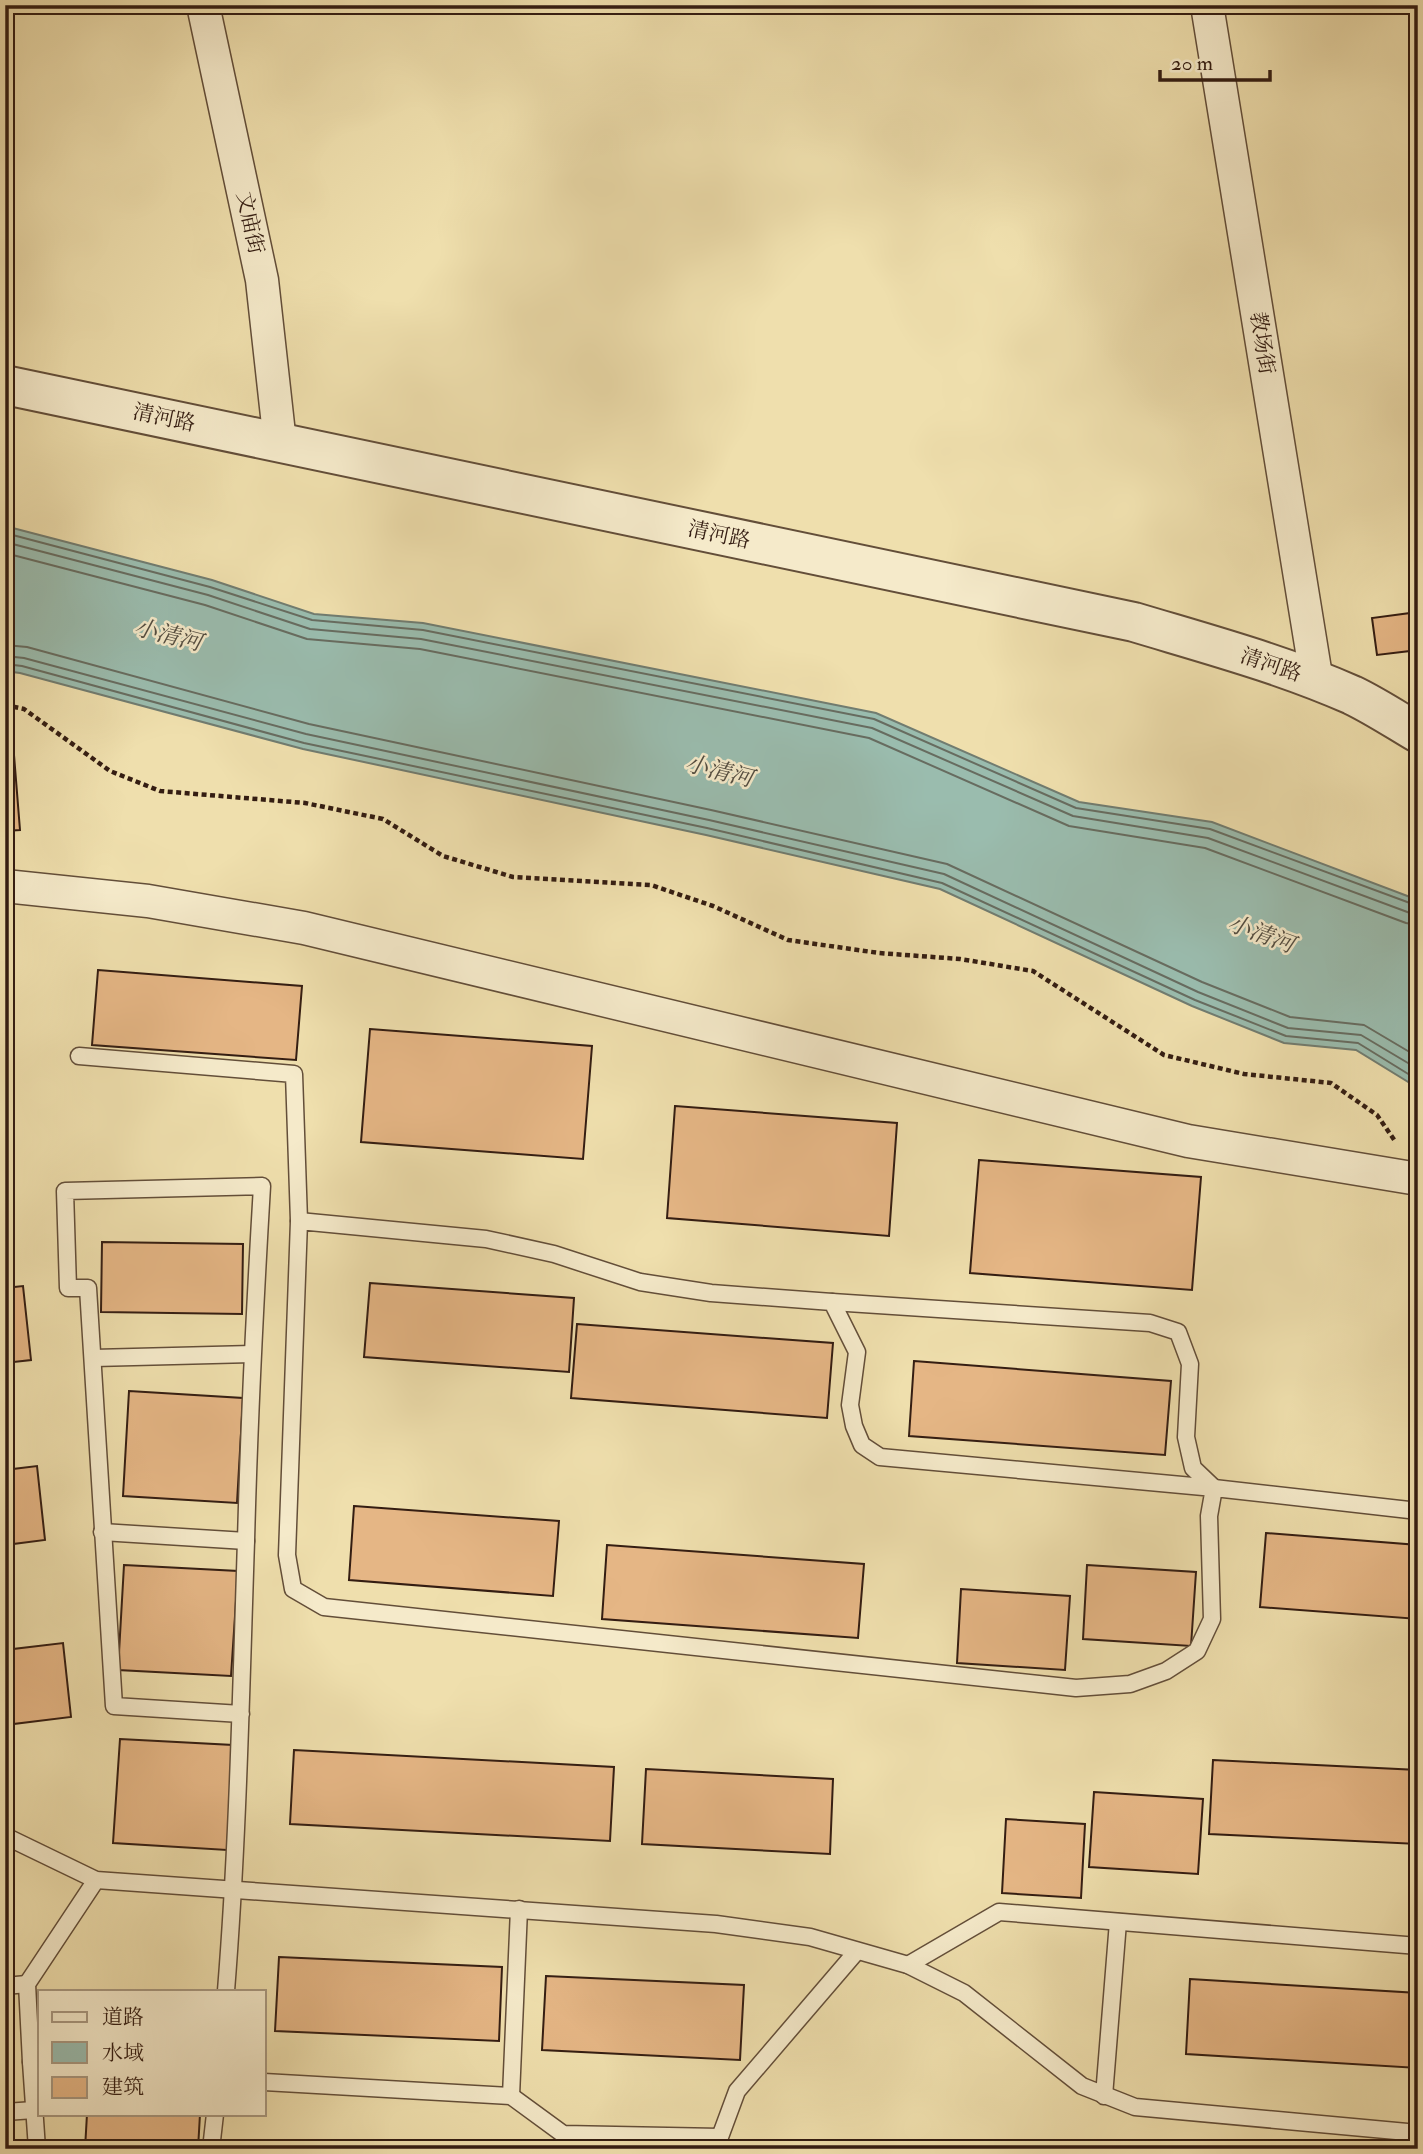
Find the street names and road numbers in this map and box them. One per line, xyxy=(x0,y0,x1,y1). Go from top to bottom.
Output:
street label: 文庙街 xyxy=(230,189,270,257)
street label: 教场街 xyxy=(1244,310,1280,376)
street label: 清河路 xyxy=(130,398,198,438)
street label: 清河路 xyxy=(685,515,753,555)
street label: 清河路 xyxy=(1237,642,1305,688)

